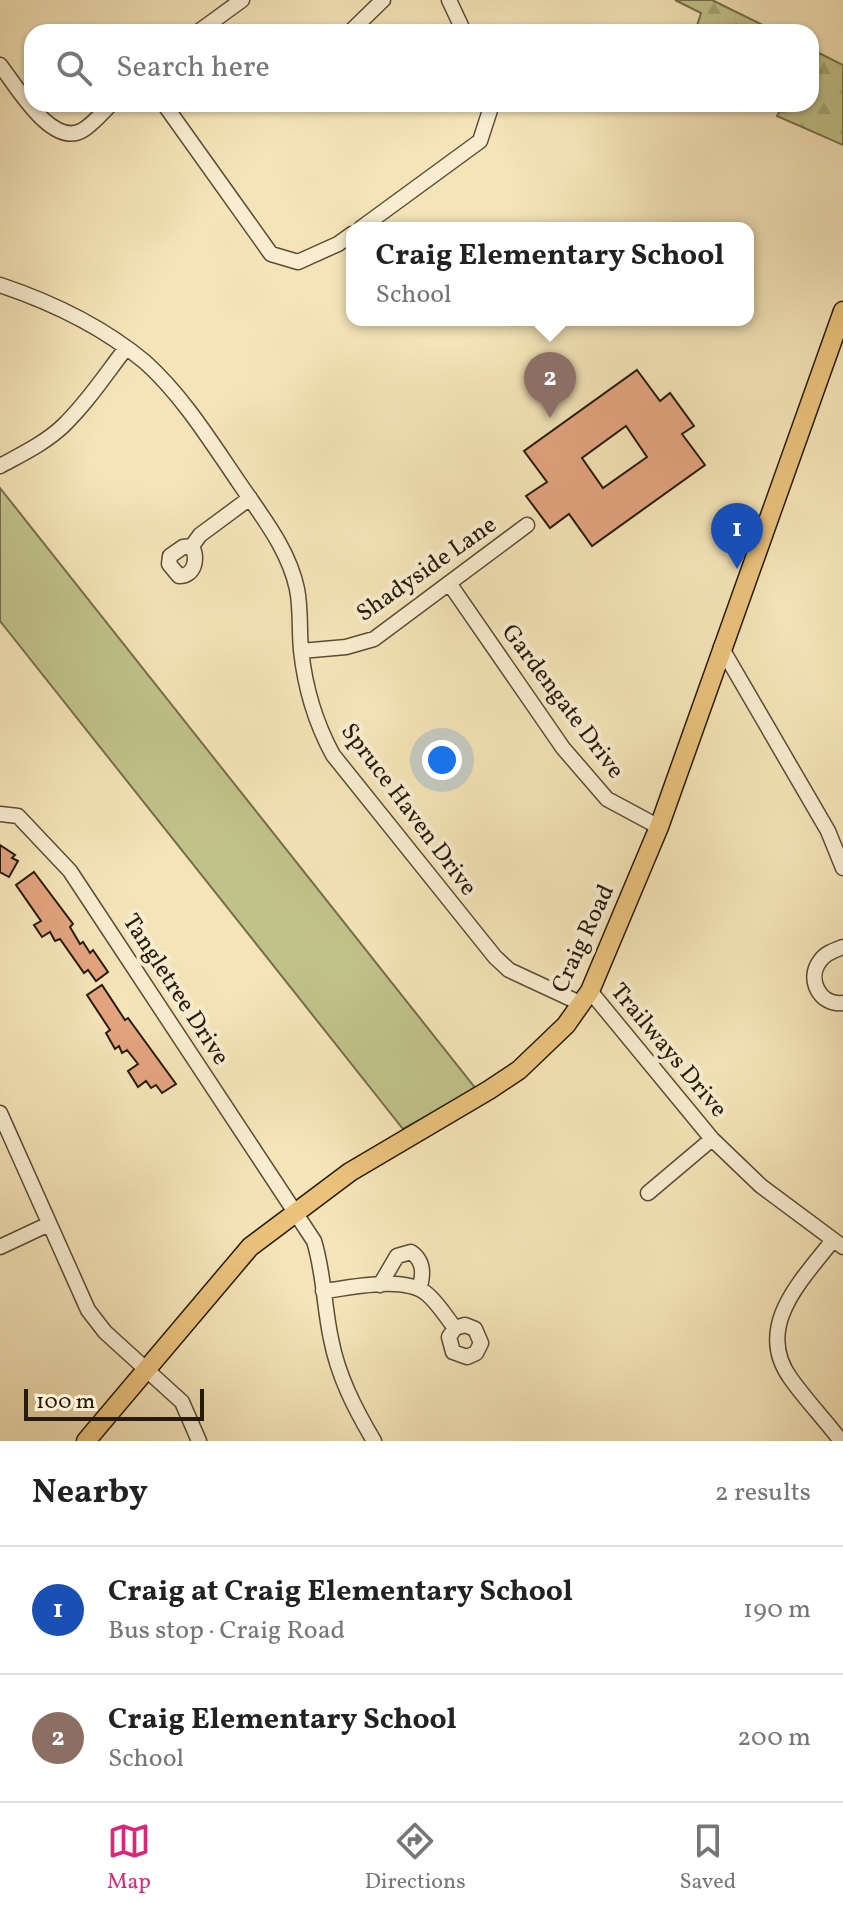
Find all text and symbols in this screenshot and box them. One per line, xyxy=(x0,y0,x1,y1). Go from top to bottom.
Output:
search box xyxy=(24,24,819,112)
icon: search xyxy=(52,46,96,90)
text: Search here xyxy=(116,47,270,89)
popup xyxy=(346,222,754,326)
text: Craig Elementary School xyxy=(376,235,724,277)
text: School xyxy=(376,277,452,313)
pin: 2 xyxy=(524,352,576,418)
pin: 1 xyxy=(711,503,763,569)
street label: Shadyside Lane xyxy=(350,509,504,631)
street label: Gardengate Drive xyxy=(493,618,631,786)
street label: Spruce Haven Drive xyxy=(332,717,484,903)
your location xyxy=(422,740,462,780)
street label: Craig Road xyxy=(544,879,624,999)
street label: Tangletree Drive xyxy=(113,908,237,1072)
street label: Trailways Drive xyxy=(602,977,734,1125)
scale bar xyxy=(24,1385,204,1421)
text: 100 m xyxy=(36,1387,95,1418)
text: Nearby xyxy=(32,1470,148,1517)
text: 2 results xyxy=(715,1475,811,1511)
text: Craig at Craig Elementary School xyxy=(108,1571,573,1613)
text: 1 xyxy=(53,1592,63,1628)
text: 190 m xyxy=(743,1592,811,1628)
text: Bus stop · Craig Road xyxy=(108,1613,345,1649)
text: Craig Elementary School xyxy=(108,1699,457,1741)
text: 2 xyxy=(51,1720,65,1756)
text: 200 m xyxy=(737,1720,811,1756)
text: School xyxy=(108,1741,184,1777)
tab: Map xyxy=(107,1819,151,1898)
tab: Directions xyxy=(365,1819,466,1898)
tab: Saved xyxy=(679,1819,736,1898)

